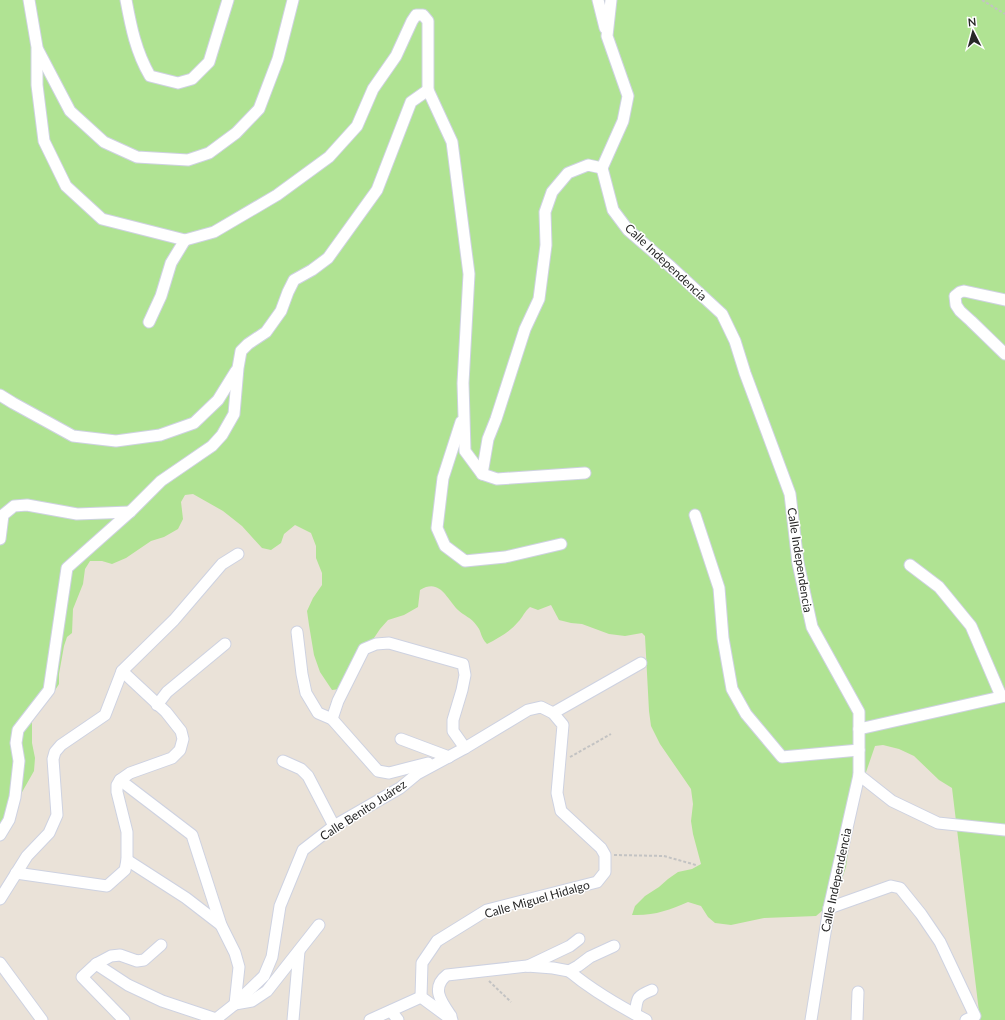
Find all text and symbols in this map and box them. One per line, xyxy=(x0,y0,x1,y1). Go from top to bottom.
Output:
north arrow xyxy=(953,12,993,52)
text: N xyxy=(967,15,977,28)
street label: Calle Independencia xyxy=(622,220,710,304)
street label: Calle Independencia xyxy=(784,506,816,614)
street label: Calle Benito Juárez xyxy=(317,776,409,843)
street label: Calle Independencia xyxy=(818,826,854,933)
street label: Calle Miguel Hidalgo xyxy=(483,877,591,921)

